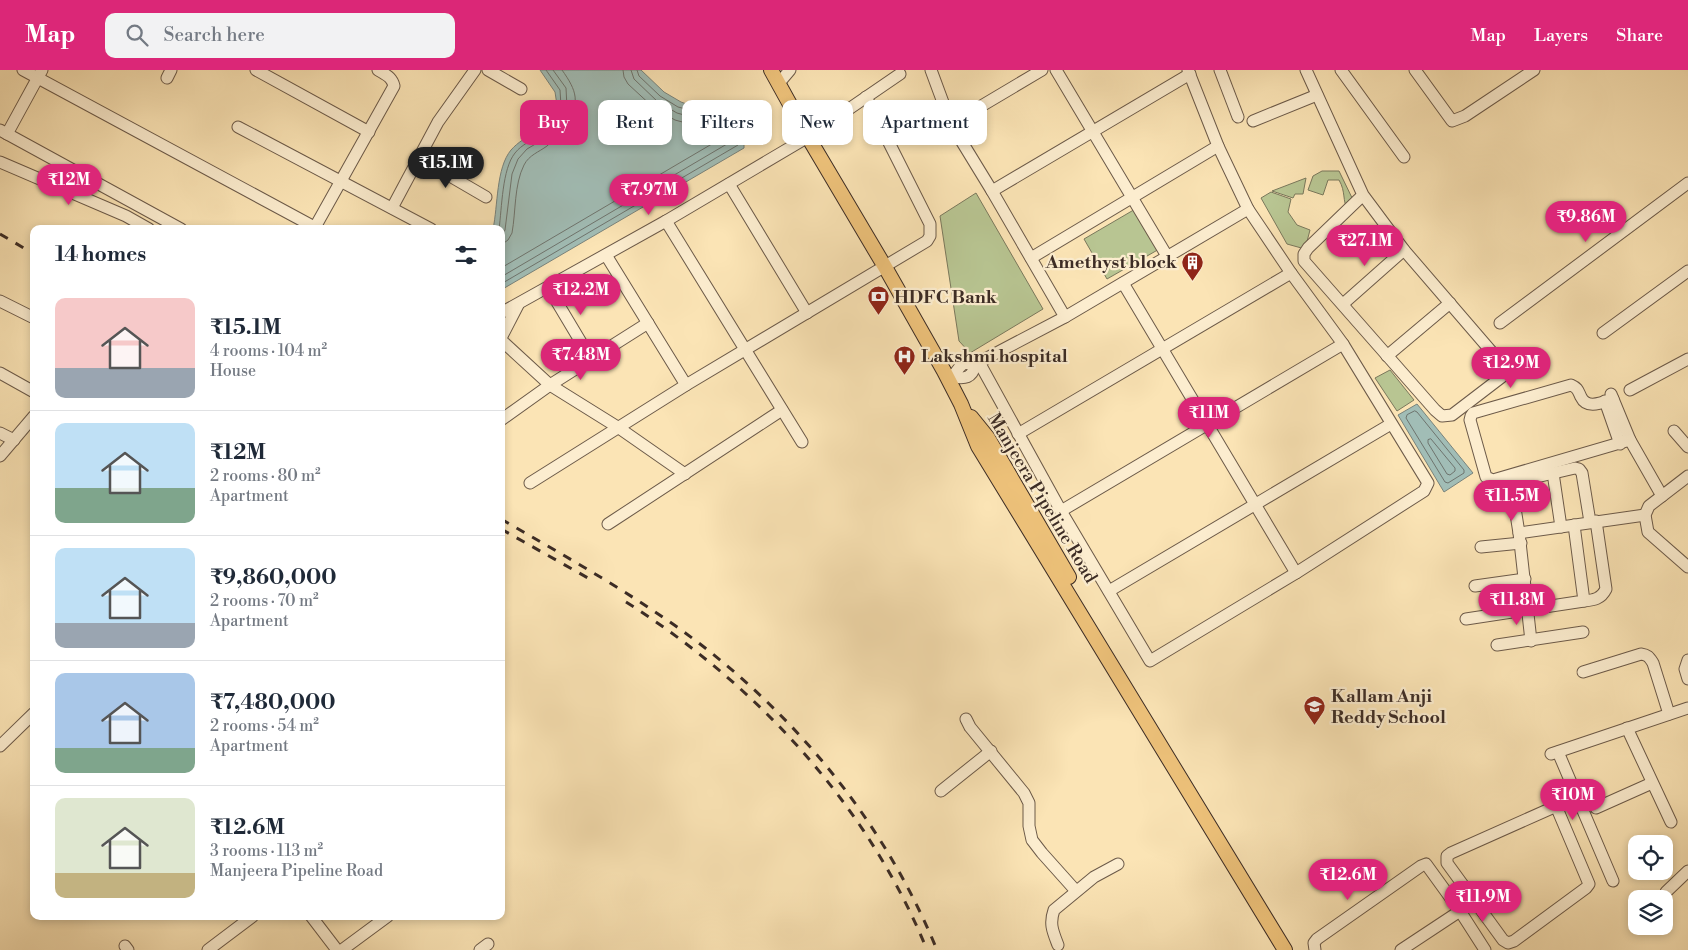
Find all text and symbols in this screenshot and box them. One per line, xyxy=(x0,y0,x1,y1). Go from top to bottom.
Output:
search box xyxy=(105,13,455,58)
text: Map xyxy=(25,20,75,50)
icon: search xyxy=(123,21,151,49)
text: Search here xyxy=(163,23,265,47)
text: Map xyxy=(1471,24,1506,47)
text: Layers xyxy=(1534,24,1588,47)
text: Share xyxy=(1616,24,1663,47)
chip: Buy xyxy=(520,100,588,145)
chip: Rent xyxy=(598,100,672,145)
chip: Filters xyxy=(682,100,772,145)
chip: New xyxy=(782,100,853,145)
chip: Apartment xyxy=(863,100,987,145)
pin: ₹15.1M xyxy=(405,146,487,189)
text: ₹15.1M xyxy=(419,153,473,173)
pin: ₹12M xyxy=(39,164,99,206)
text: ₹12M xyxy=(48,170,90,190)
pin: ₹7.97M xyxy=(608,174,690,216)
text: ₹7.97M xyxy=(620,180,678,200)
pin: ₹9.86M xyxy=(1545,200,1627,243)
text: ₹9.86M xyxy=(1556,207,1616,227)
pin: ₹27.1M xyxy=(1324,224,1406,267)
text: ₹27.1M xyxy=(1337,231,1393,251)
icon: filters xyxy=(452,241,480,269)
text: 14 homes xyxy=(55,242,146,268)
building icon: Amethyst block xyxy=(1181,250,1205,281)
place label: Amethyst block xyxy=(1045,251,1178,274)
pin: ₹12.2M xyxy=(540,274,622,316)
text: ₹12.2M xyxy=(553,280,609,300)
bank icon: HDFC Bank xyxy=(866,285,890,316)
place label: HDFC Bank xyxy=(894,286,998,309)
text: ₹15.1M xyxy=(210,315,281,341)
icon: home xyxy=(95,318,155,378)
pin: ₹7.48M xyxy=(540,338,622,381)
text: 4 rooms · 104 m² xyxy=(210,341,327,361)
hospital icon: Lakshmi hospital xyxy=(893,344,917,375)
text: ₹7.48M xyxy=(552,345,610,365)
place label: Lakshmi hospital xyxy=(921,345,1068,368)
pin: ₹12.9M xyxy=(1470,346,1552,389)
text: ₹12.9M xyxy=(1483,353,1539,373)
text: House xyxy=(210,361,256,381)
pin: ₹11M xyxy=(1179,396,1239,439)
text: ₹11M xyxy=(1189,403,1229,423)
street label: Manjeera Pipeline Road xyxy=(982,409,1102,588)
text: ₹12M xyxy=(210,440,266,466)
icon: home xyxy=(95,443,155,503)
text: 2 rooms · 80 m² xyxy=(210,466,321,486)
pin: ₹11.5M xyxy=(1471,480,1553,522)
text: Apartment xyxy=(210,486,289,506)
text: ₹11.5M xyxy=(1485,486,1539,506)
text: ₹9,860,000 xyxy=(210,565,337,591)
icon: home xyxy=(95,568,155,628)
pin: ₹11.8M xyxy=(1476,584,1558,626)
text: ₹11.8M xyxy=(1489,590,1545,610)
text: 2 rooms · 70 m² xyxy=(210,591,319,611)
text: Apartment xyxy=(210,611,289,631)
place label: Kallam Anji Reddy School xyxy=(1331,685,1446,729)
text: ₹7,480,000 xyxy=(210,690,336,716)
icon: home xyxy=(95,693,155,753)
school or university icon: Kallam Anji Reddy School xyxy=(1303,694,1327,725)
text: 2 rooms · 54 m² xyxy=(210,716,319,736)
text: Apartment xyxy=(210,736,289,756)
pin: ₹10M xyxy=(1543,778,1603,821)
text: ₹10M xyxy=(1551,785,1595,805)
text: ₹12.6M xyxy=(210,815,285,841)
icon: home xyxy=(95,818,155,878)
map controls xyxy=(1628,835,1673,935)
button: locate xyxy=(1628,835,1673,880)
text: 3 rooms · 113 m² xyxy=(210,841,323,861)
pin: ₹12.6M xyxy=(1307,858,1389,901)
text: Manjeera Pipeline Road xyxy=(210,861,383,881)
text: ₹12.6M xyxy=(1320,865,1376,885)
pin: ₹11.9M xyxy=(1442,880,1524,923)
text: ₹11.9M xyxy=(1456,887,1510,907)
button: layers xyxy=(1628,890,1673,935)

